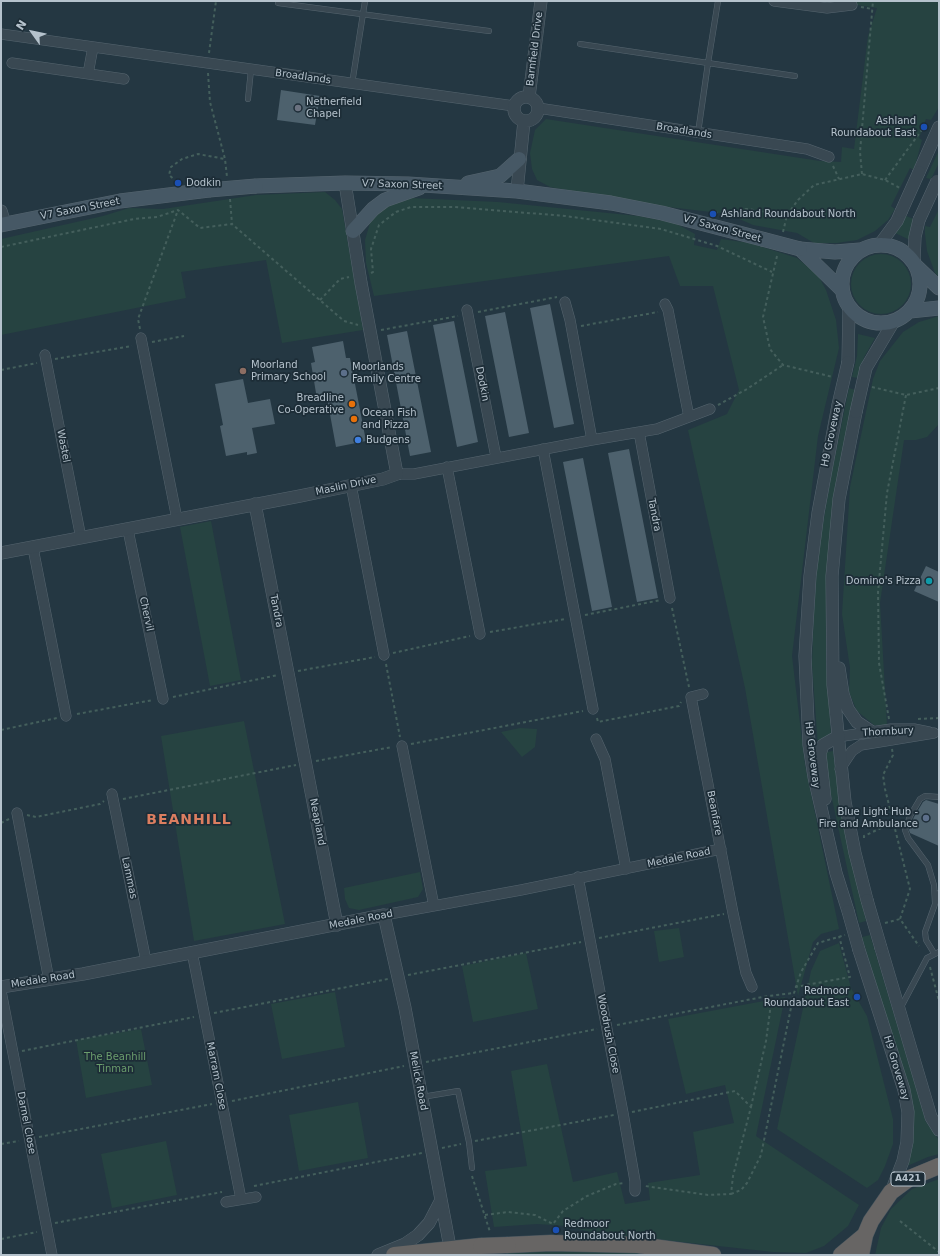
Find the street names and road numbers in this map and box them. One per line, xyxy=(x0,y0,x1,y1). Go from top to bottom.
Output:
street label: Barnfield Drive xyxy=(524,11,546,87)
street label: Broadlands xyxy=(274,67,332,87)
street label: Broadlands xyxy=(655,121,713,141)
street label: V7 Saxon Street xyxy=(362,178,442,192)
street label: V7 Saxon Street xyxy=(39,195,121,223)
street label: V7 Saxon Street xyxy=(682,213,762,245)
street label: Dodkin xyxy=(473,366,491,402)
street label: H9 Groveway xyxy=(819,400,845,468)
street label: Wastel xyxy=(54,428,72,464)
street label: Maslin Drive xyxy=(315,474,377,498)
street label: Tandra xyxy=(645,497,663,533)
street label: Tandra xyxy=(267,593,285,629)
street label: Chervil xyxy=(136,596,156,632)
street label: H9 Groveway xyxy=(802,721,822,789)
street label: Thornbury xyxy=(862,725,914,739)
street label: Beanfare xyxy=(704,790,724,836)
street label: Neapland xyxy=(307,797,327,847)
street label: Medale Road xyxy=(646,845,712,871)
street label: Lammas xyxy=(119,856,139,900)
street label: Medale Road xyxy=(328,908,394,932)
street label: Medale Road xyxy=(10,969,76,991)
street label: Woodrush Close xyxy=(594,993,622,1075)
street label: H9 Groveway xyxy=(880,1034,912,1102)
street label: Marram Close xyxy=(204,1041,228,1111)
street label: Melick Road xyxy=(406,1050,430,1112)
street label: Darnel Close xyxy=(14,1091,38,1155)
road number: A421 xyxy=(891,1172,925,1186)

